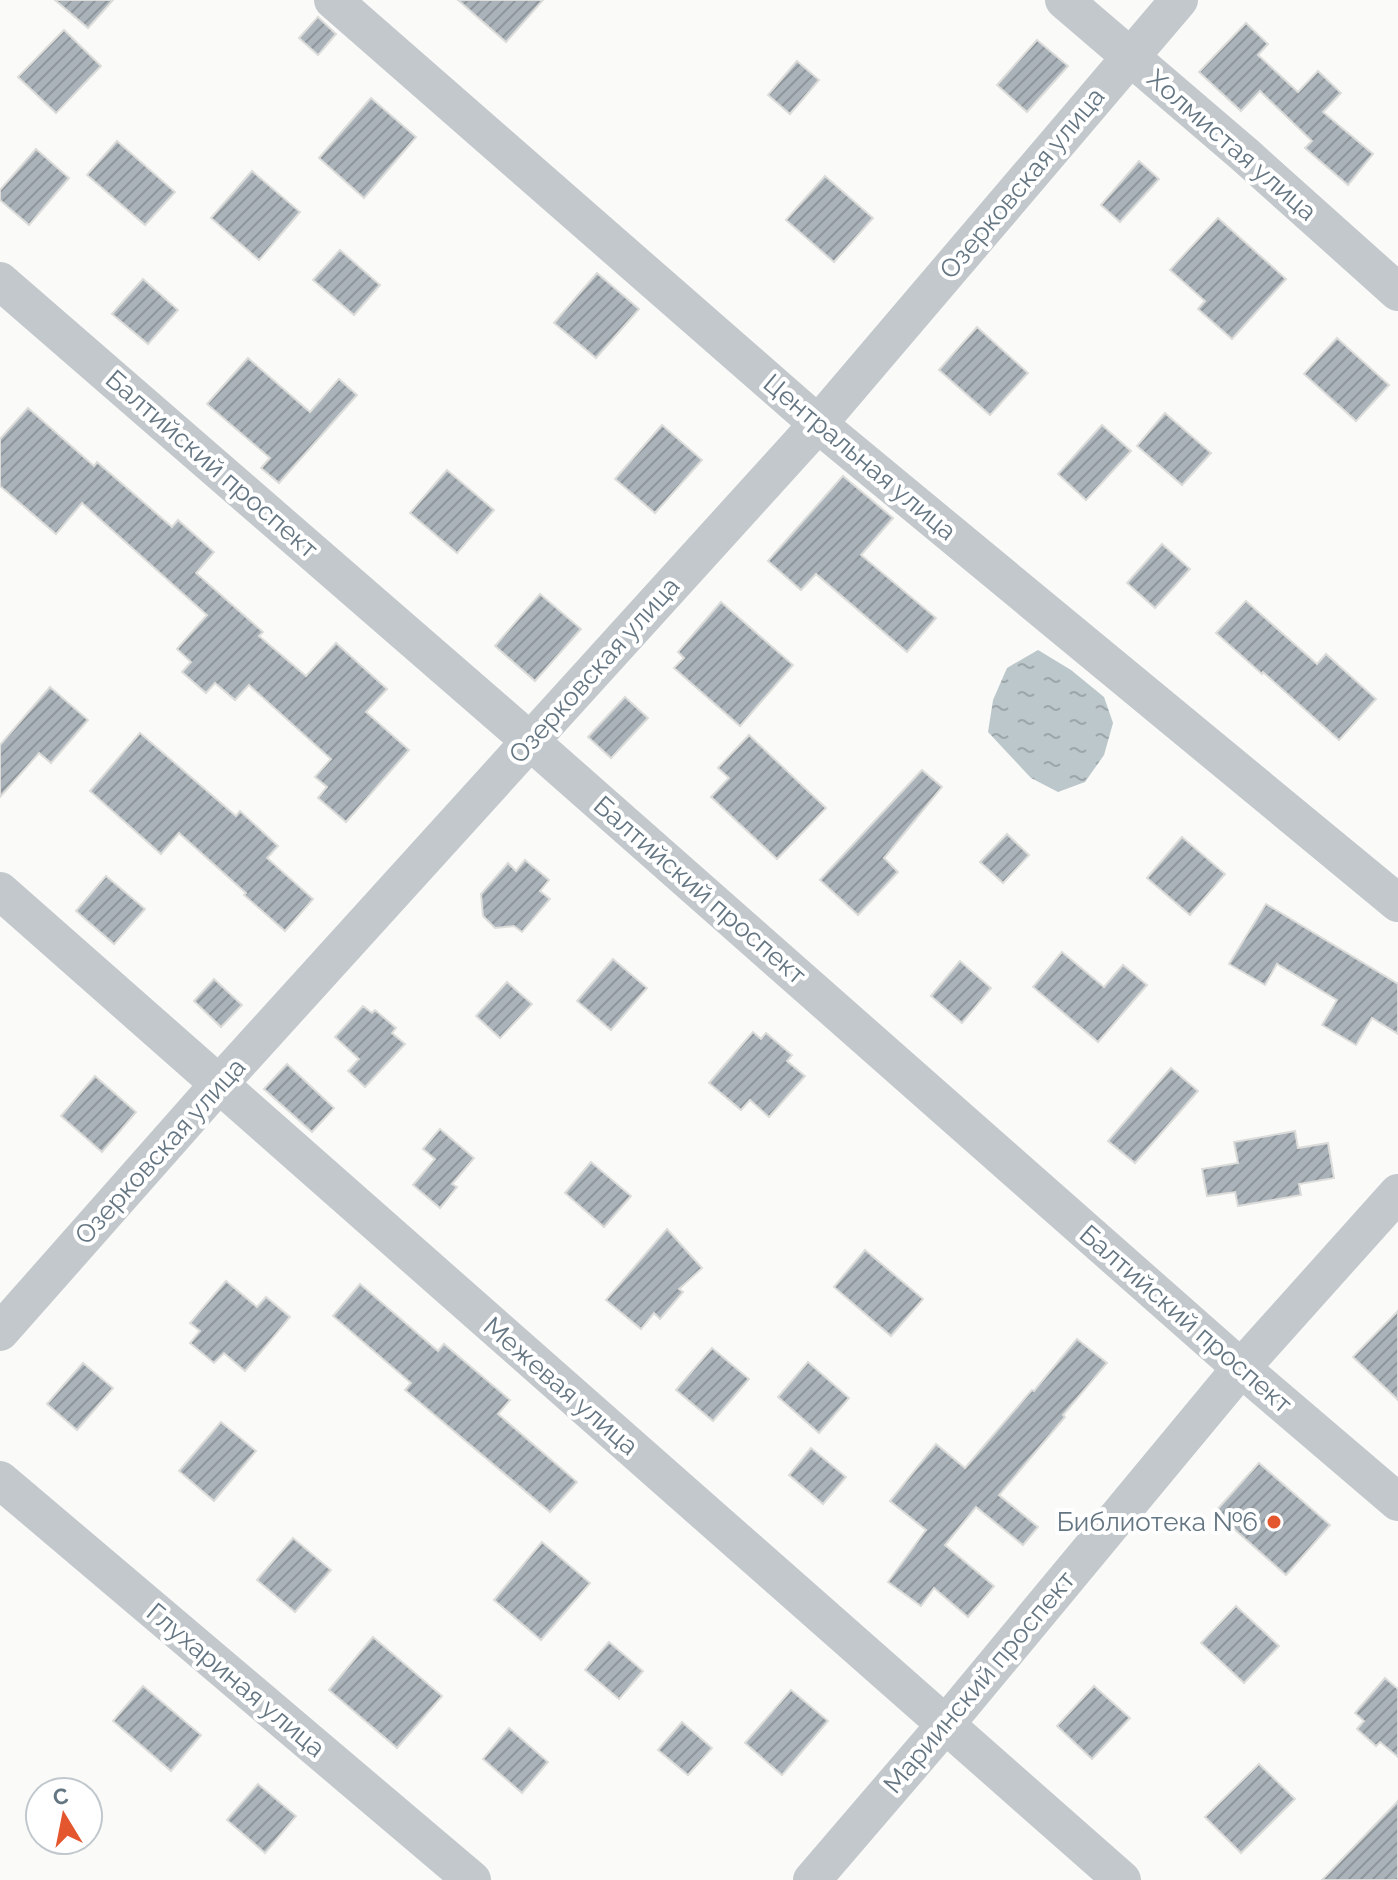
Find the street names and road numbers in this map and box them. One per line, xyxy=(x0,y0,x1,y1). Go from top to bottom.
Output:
street label: Холмистая улица xyxy=(1141,63,1323,227)
street label: Озерковская улица xyxy=(933,81,1111,285)
street label: Балтийский проспект xyxy=(100,364,324,564)
street label: Центральная улица xyxy=(758,368,962,546)
street label: Озерковская улица xyxy=(503,571,685,769)
street label: Балтийский проспект xyxy=(588,790,812,990)
street label: Озерковская улица xyxy=(69,1052,251,1250)
street label: Балтийский проспект xyxy=(1074,1219,1298,1419)
street label: Межевая улица xyxy=(478,1311,644,1461)
street label: Мариинский проспект xyxy=(877,1565,1081,1799)
street label: Глухариная улица xyxy=(141,1597,331,1763)

